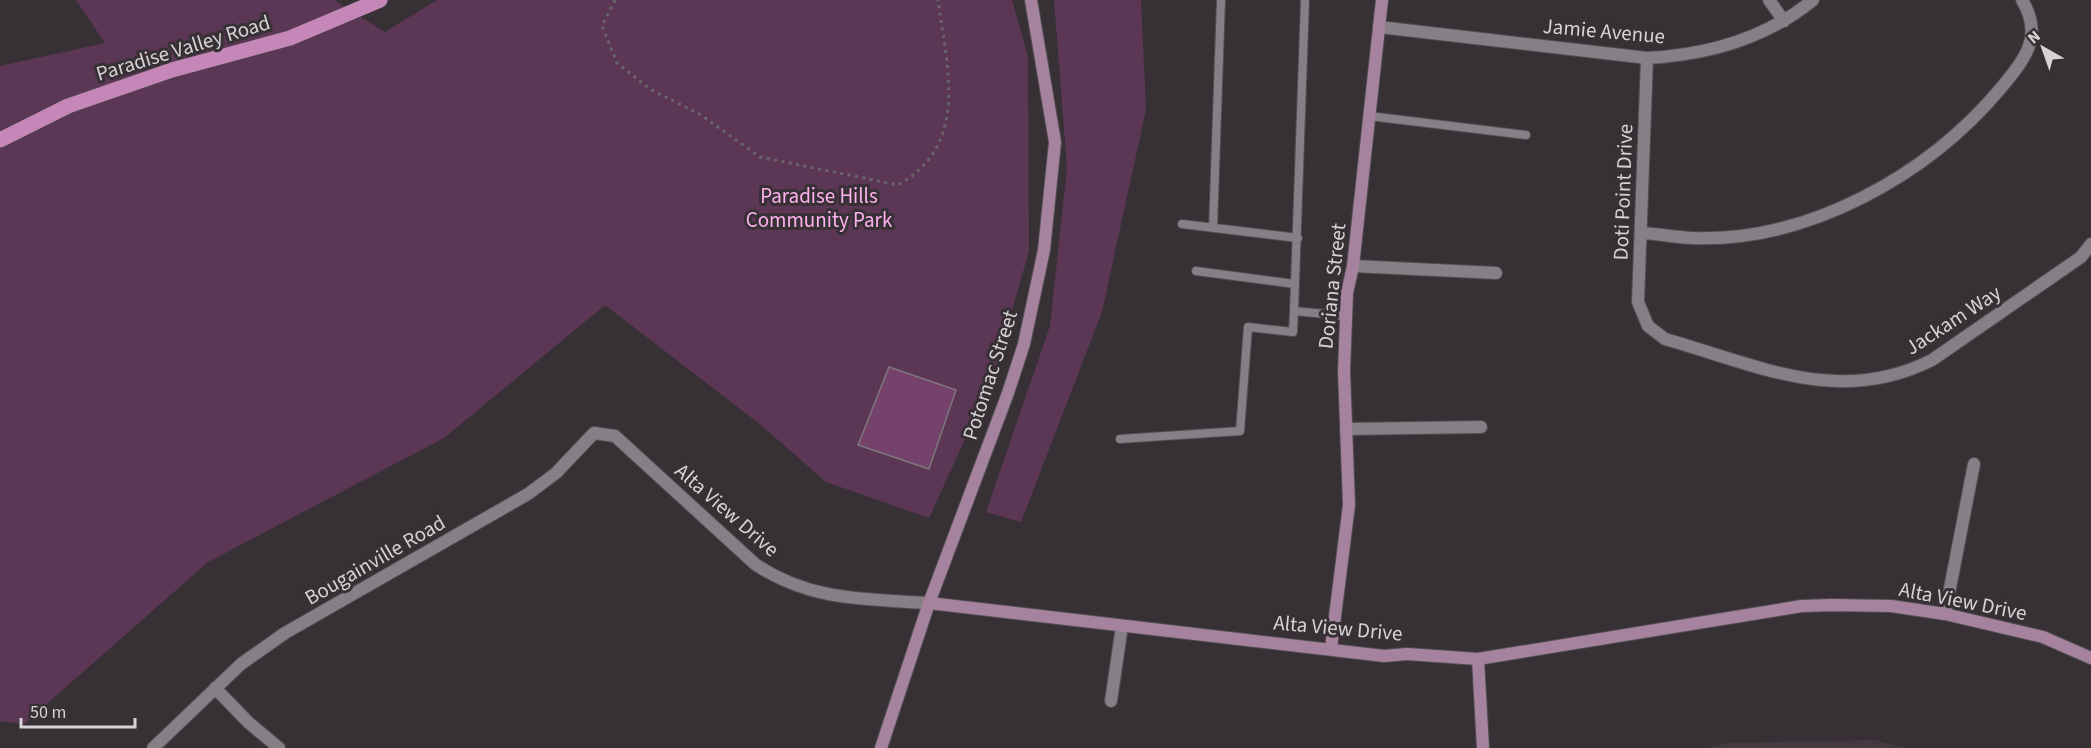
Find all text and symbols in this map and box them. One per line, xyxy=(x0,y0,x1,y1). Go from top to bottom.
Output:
street label: Paradise Valley Road xyxy=(92,7,274,89)
street label: Jamie Avenue xyxy=(1542,11,1666,51)
north arrow xyxy=(2013,18,2073,78)
text: N xyxy=(2023,25,2045,49)
street label: Doti Point Drive xyxy=(1606,123,1640,261)
park label: Paradise Hills Community Park xyxy=(746,181,893,235)
street label: Doriana Street xyxy=(1310,222,1354,350)
street label: Jackam Way xyxy=(1899,278,2007,362)
street label: Potomac Street xyxy=(955,306,1025,444)
street label: Alta View Drive xyxy=(668,456,786,564)
street label: Bougainville Road xyxy=(299,508,451,612)
street label: Alta View Drive xyxy=(1897,574,2029,628)
street label: Alta View Drive xyxy=(1272,607,1404,649)
scale bar xyxy=(21,691,135,729)
text: 50 m xyxy=(30,700,66,725)

